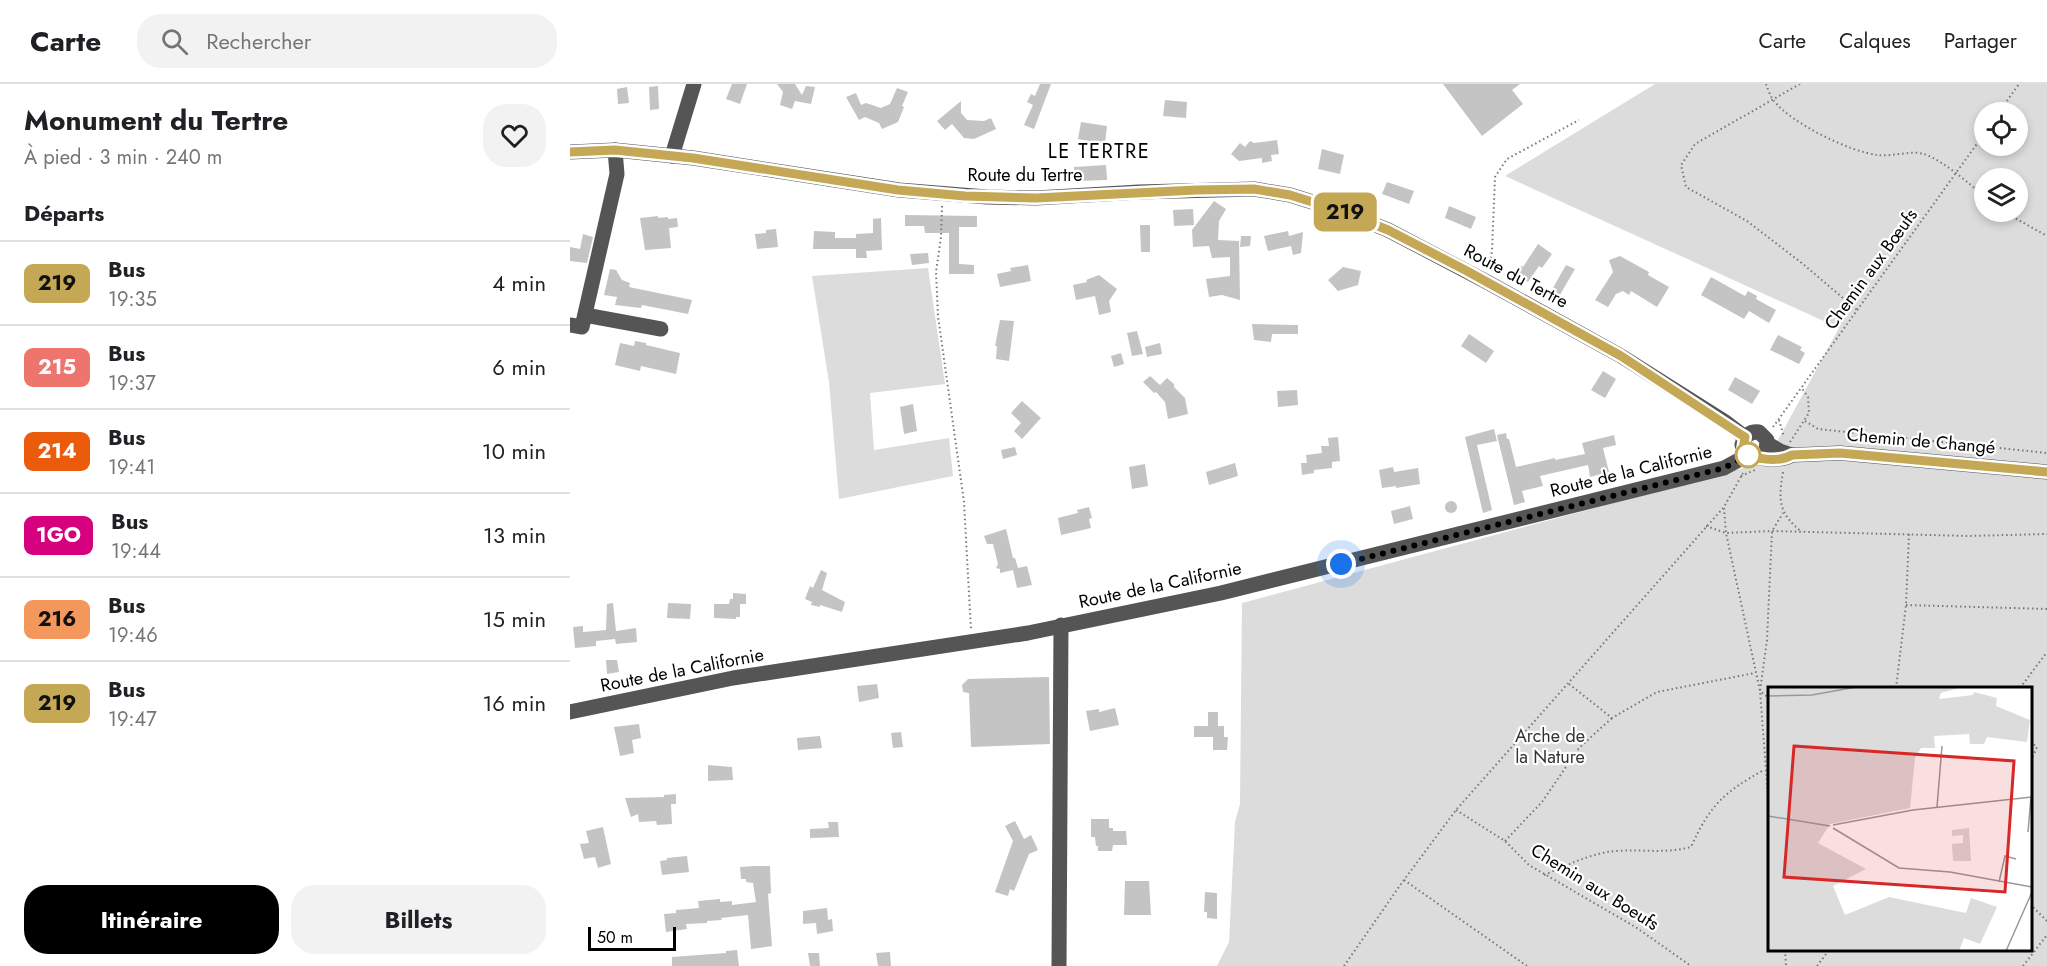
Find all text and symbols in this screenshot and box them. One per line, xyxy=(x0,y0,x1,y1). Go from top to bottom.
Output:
search box xyxy=(137,14,557,68)
text: Carte xyxy=(30,21,101,62)
icon: search xyxy=(158,25,191,58)
text: Rechercher xyxy=(206,25,311,57)
text: Carte xyxy=(1759,26,1806,56)
text: Calques xyxy=(1839,26,1911,56)
text: Partager xyxy=(1944,26,2017,56)
text: Monument du Tertre xyxy=(24,100,288,141)
map controls xyxy=(1974,102,2028,222)
button: locate xyxy=(1974,102,2028,156)
button: heart xyxy=(483,104,546,167)
district label: LE TERTRE xyxy=(1048,137,1150,166)
text: À pied · 3 min · 240 m xyxy=(24,143,222,172)
street label: Route du Tertre xyxy=(968,162,1082,188)
button: layers xyxy=(1974,168,2028,222)
line badge: 219 xyxy=(1310,192,1380,232)
text: Départs xyxy=(24,197,104,229)
text: 219 xyxy=(1326,197,1364,227)
street label: Chemin aux Bœufs xyxy=(1818,203,1924,335)
street label: Route du Tertre xyxy=(1459,238,1573,314)
text: Bus xyxy=(108,253,145,285)
text: 4 min xyxy=(492,267,546,299)
text: 219 xyxy=(38,268,76,298)
text: 19:35 xyxy=(108,285,157,314)
text: Bus xyxy=(108,337,145,369)
text: 6 min xyxy=(492,351,546,383)
text: 215 xyxy=(38,352,76,382)
text: 19:37 xyxy=(108,369,156,398)
text: Bus xyxy=(108,421,145,453)
street label: Chemin de Changé xyxy=(1846,422,1996,460)
text: 10 min xyxy=(482,435,546,467)
text: 214 xyxy=(37,436,77,466)
street label: Route de la Californie xyxy=(1547,438,1715,504)
unlabelled marker xyxy=(1735,442,1761,468)
text: 19:41 xyxy=(108,453,155,482)
text: Bus xyxy=(111,505,148,537)
text: 13 min xyxy=(483,519,546,551)
text: 1GO xyxy=(36,520,81,550)
text: 19:44 xyxy=(111,537,161,566)
your location xyxy=(1326,549,1356,579)
street label: Route de la Californie xyxy=(1076,555,1244,615)
text: Bus xyxy=(108,589,145,621)
text: 15 min xyxy=(483,603,546,635)
text: 216 xyxy=(38,604,76,634)
text: 19:46 xyxy=(108,621,158,650)
street label: Route de la Californie xyxy=(598,641,766,699)
text: Bus xyxy=(108,673,145,705)
text: 16 min xyxy=(482,687,546,719)
inset map xyxy=(1768,687,2032,951)
text: 219 xyxy=(38,688,76,718)
text: 19:47 xyxy=(108,705,157,734)
park label: Arche de la Nature xyxy=(1515,723,1585,770)
street label: Chemin aux Boeufs xyxy=(1526,837,1664,937)
button: Itinéraire xyxy=(24,885,279,954)
button: Billets xyxy=(291,885,546,954)
scale bar xyxy=(588,924,676,952)
text: 50 m xyxy=(597,926,633,949)

